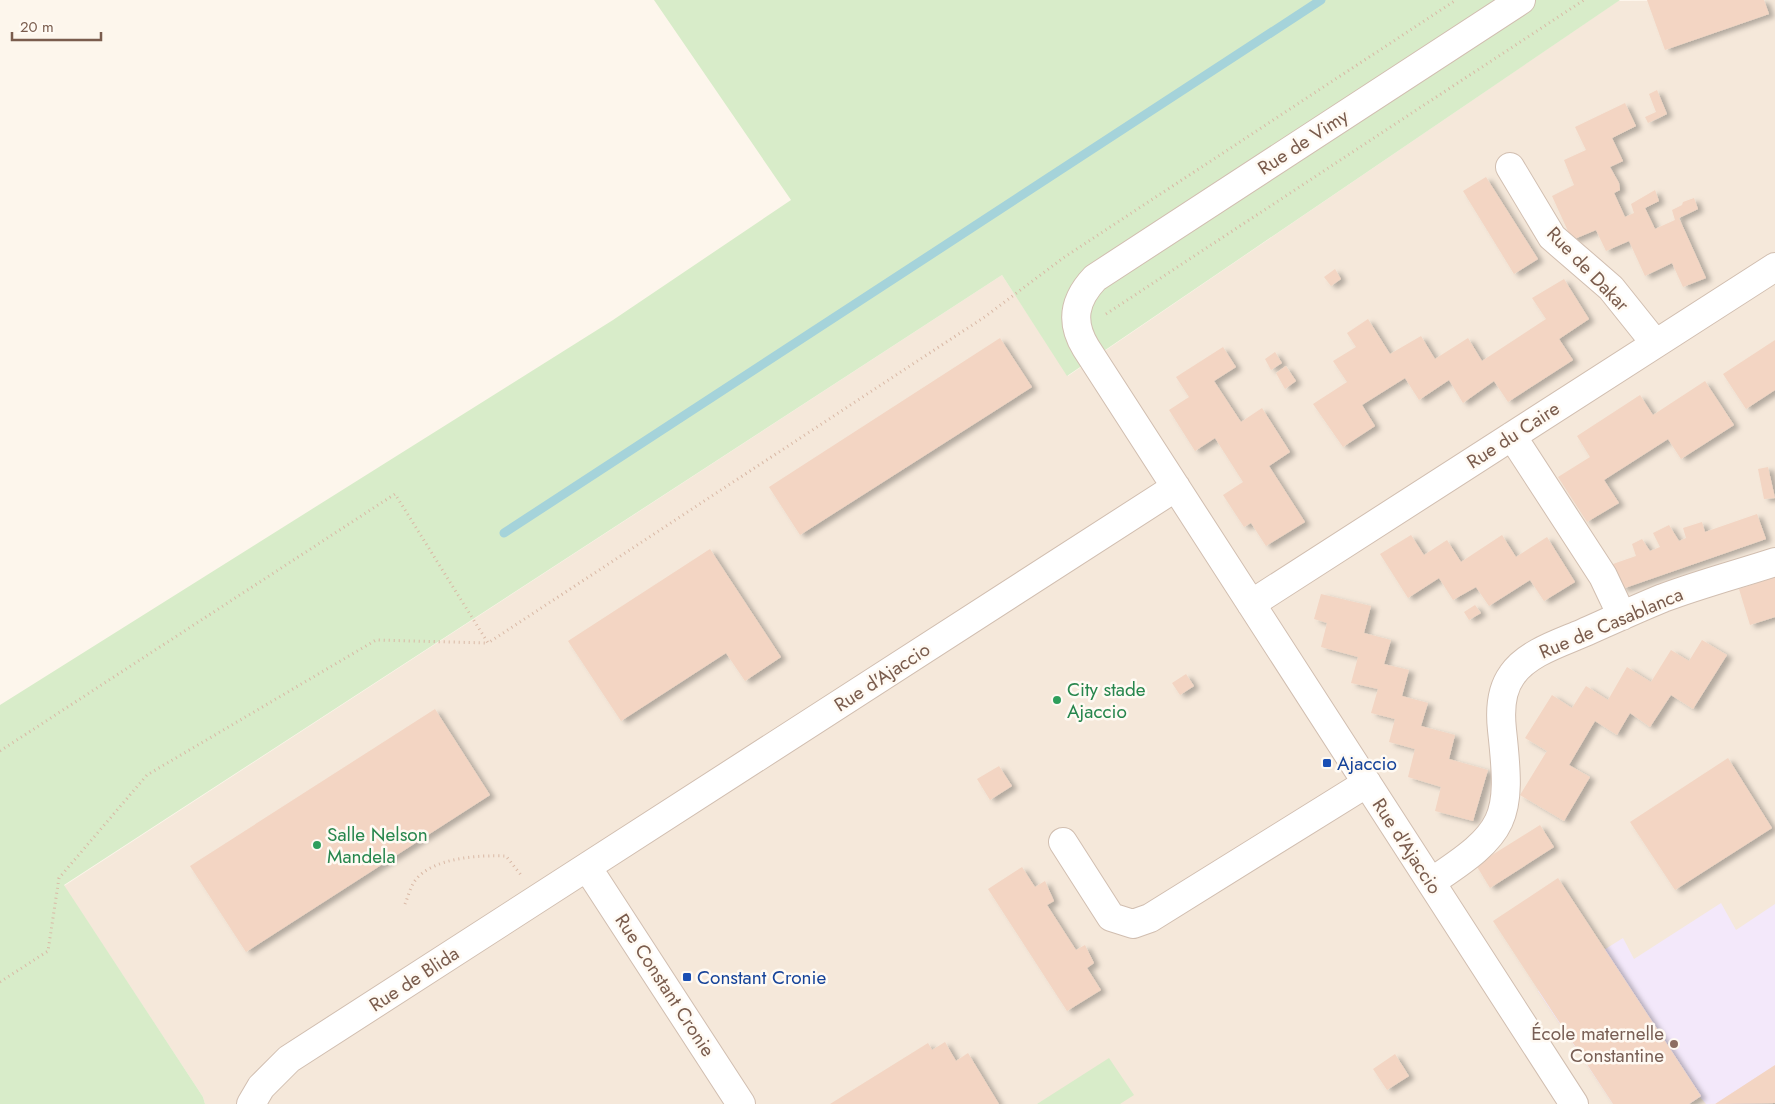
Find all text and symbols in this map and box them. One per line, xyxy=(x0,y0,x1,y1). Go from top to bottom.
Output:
scale bar xyxy=(12,10,101,42)
text: 20 m xyxy=(20,16,54,38)
street label: Rue de Vimy xyxy=(1252,102,1354,181)
street label: Rue de Dakar xyxy=(1541,221,1636,318)
street label: Rue du Caire xyxy=(1461,395,1565,475)
street label: Rue de Casablanca xyxy=(1535,581,1687,665)
street label: Rue d'Ajaccio xyxy=(829,636,935,718)
place label: City stade Ajaccio xyxy=(1067,676,1146,725)
marker: City stade Ajaccio xyxy=(1051,694,1063,706)
place label: Ajaccio xyxy=(1337,750,1397,777)
marker: Ajaccio xyxy=(1321,757,1333,769)
street label: Rue d'Ajaccio xyxy=(1366,793,1448,899)
place label: Salle Nelson Mandela xyxy=(327,821,428,870)
marker: Salle Nelson Mandela xyxy=(311,839,323,851)
street label: Rue Constant Cronie xyxy=(609,908,721,1062)
street label: Rue de Blida xyxy=(364,940,464,1018)
place label: Constant Cronie xyxy=(697,964,826,991)
marker: Constant Cronie xyxy=(681,971,693,983)
place label: École maternelle Constantine xyxy=(1531,1020,1664,1069)
marker: École maternelle Constantine xyxy=(1668,1038,1680,1050)

